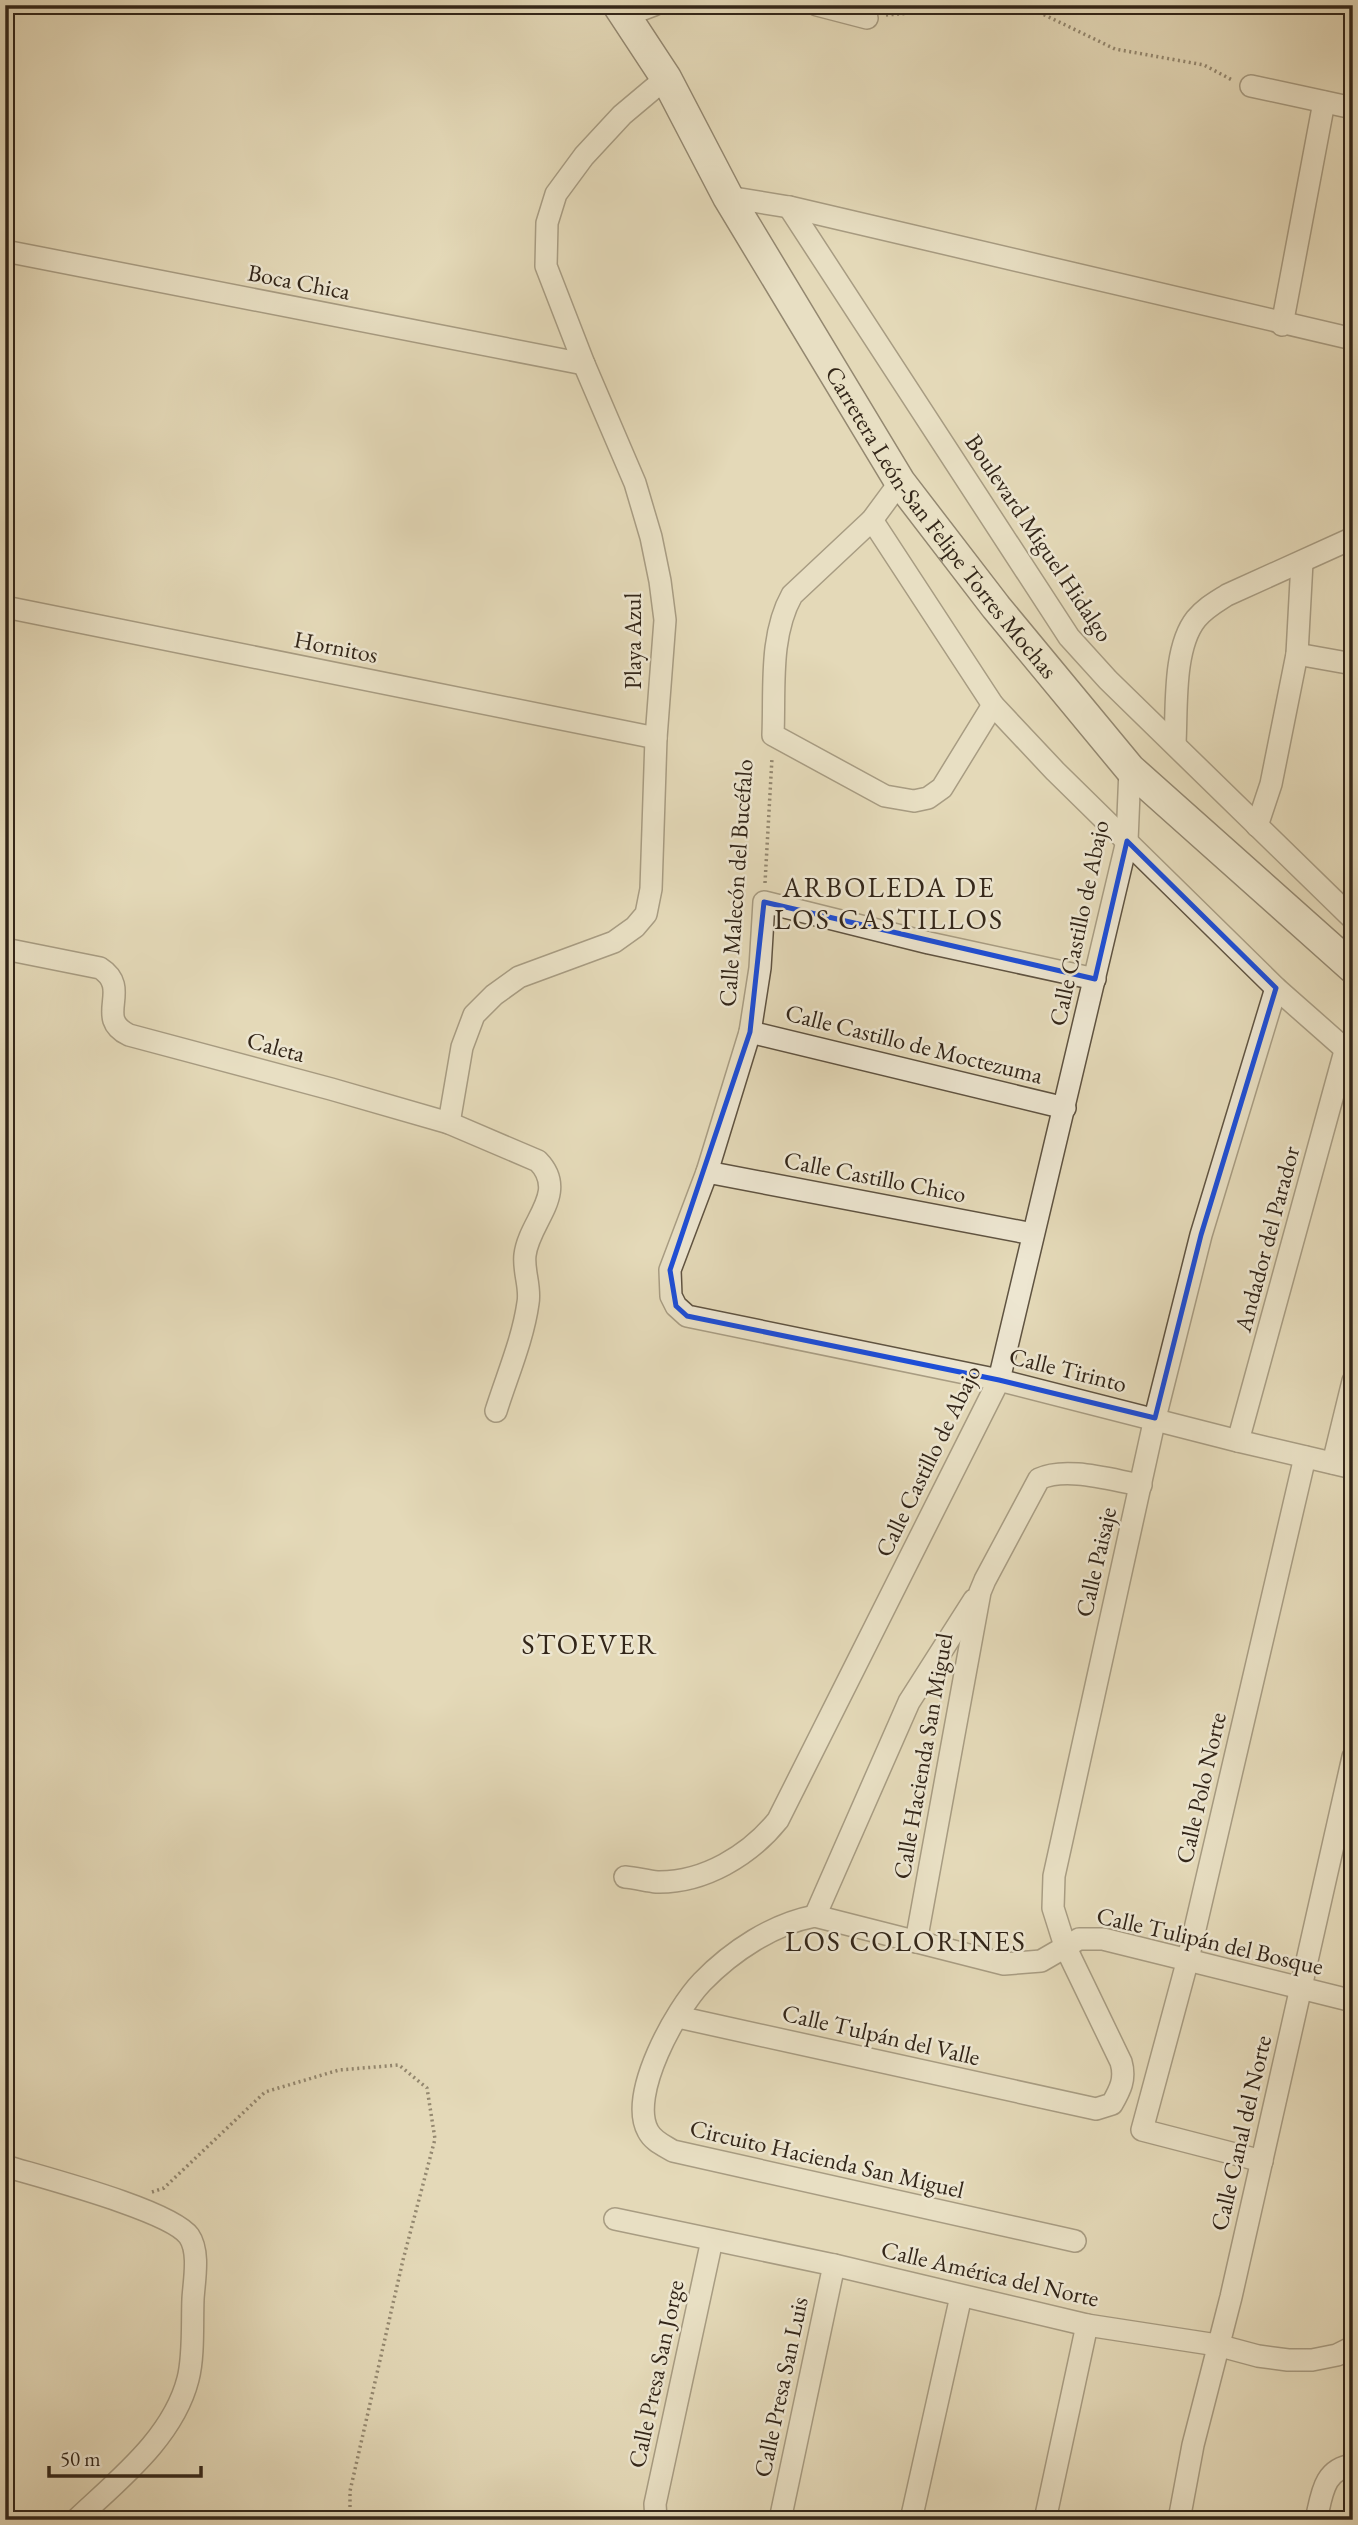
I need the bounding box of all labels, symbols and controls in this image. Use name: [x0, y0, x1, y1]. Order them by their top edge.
street label: Boca Chica: [245, 256, 354, 307]
street label: Carretera León-San Felipe Torres Mochas: [818, 360, 1065, 685]
street label: Boulevard Miguel Hidalgo: [958, 428, 1121, 648]
street label: Playa Azul: [617, 593, 648, 689]
street label: Hornitos: [291, 623, 381, 670]
street label: Calle Malecón del Bucéfalo: [711, 758, 760, 1008]
street label: Calle Castillo de Abajo: [1042, 817, 1115, 1029]
district label: ARBOLEDA DE LOS CASTILLOS: [774, 869, 1004, 937]
street label: Calle Castillo de Moctezuma: [782, 997, 1046, 1091]
street label: Caleta: [244, 1024, 309, 1069]
street label: Andador del Parador: [1227, 1143, 1306, 1336]
street label: Calle Castillo Chico: [781, 1144, 969, 1209]
street label: Calle Tirinto: [1006, 1340, 1130, 1399]
street label: Calle Castillo de Abajo: [868, 1360, 987, 1562]
street label: Calle Paisaje: [1068, 1504, 1123, 1620]
district label: STOEVER: [522, 1626, 658, 1662]
street label: Calle Hacienda San Miguel: [886, 1630, 959, 1881]
street label: Calle Polo Norte: [1168, 1709, 1233, 1866]
street label: Calle Tulipán del Bosque: [1094, 1899, 1327, 1982]
district label: LOS COLORINES: [785, 1923, 1027, 1959]
street label: Calle Tulpán del Valle: [779, 1997, 983, 2072]
street label: Calle Canal del Norte: [1203, 2032, 1278, 2234]
street label: Circuito Hacienda San Miguel: [687, 2112, 968, 2205]
street label: Calle América del Norte: [878, 2233, 1102, 2314]
street label: Calle Presa San Jorge: [620, 2277, 691, 2471]
street label: Calle Presa San Luis: [746, 2294, 815, 2480]
scale bar: [49, 2434, 201, 2478]
text: 50 m: [60, 2445, 101, 2472]

